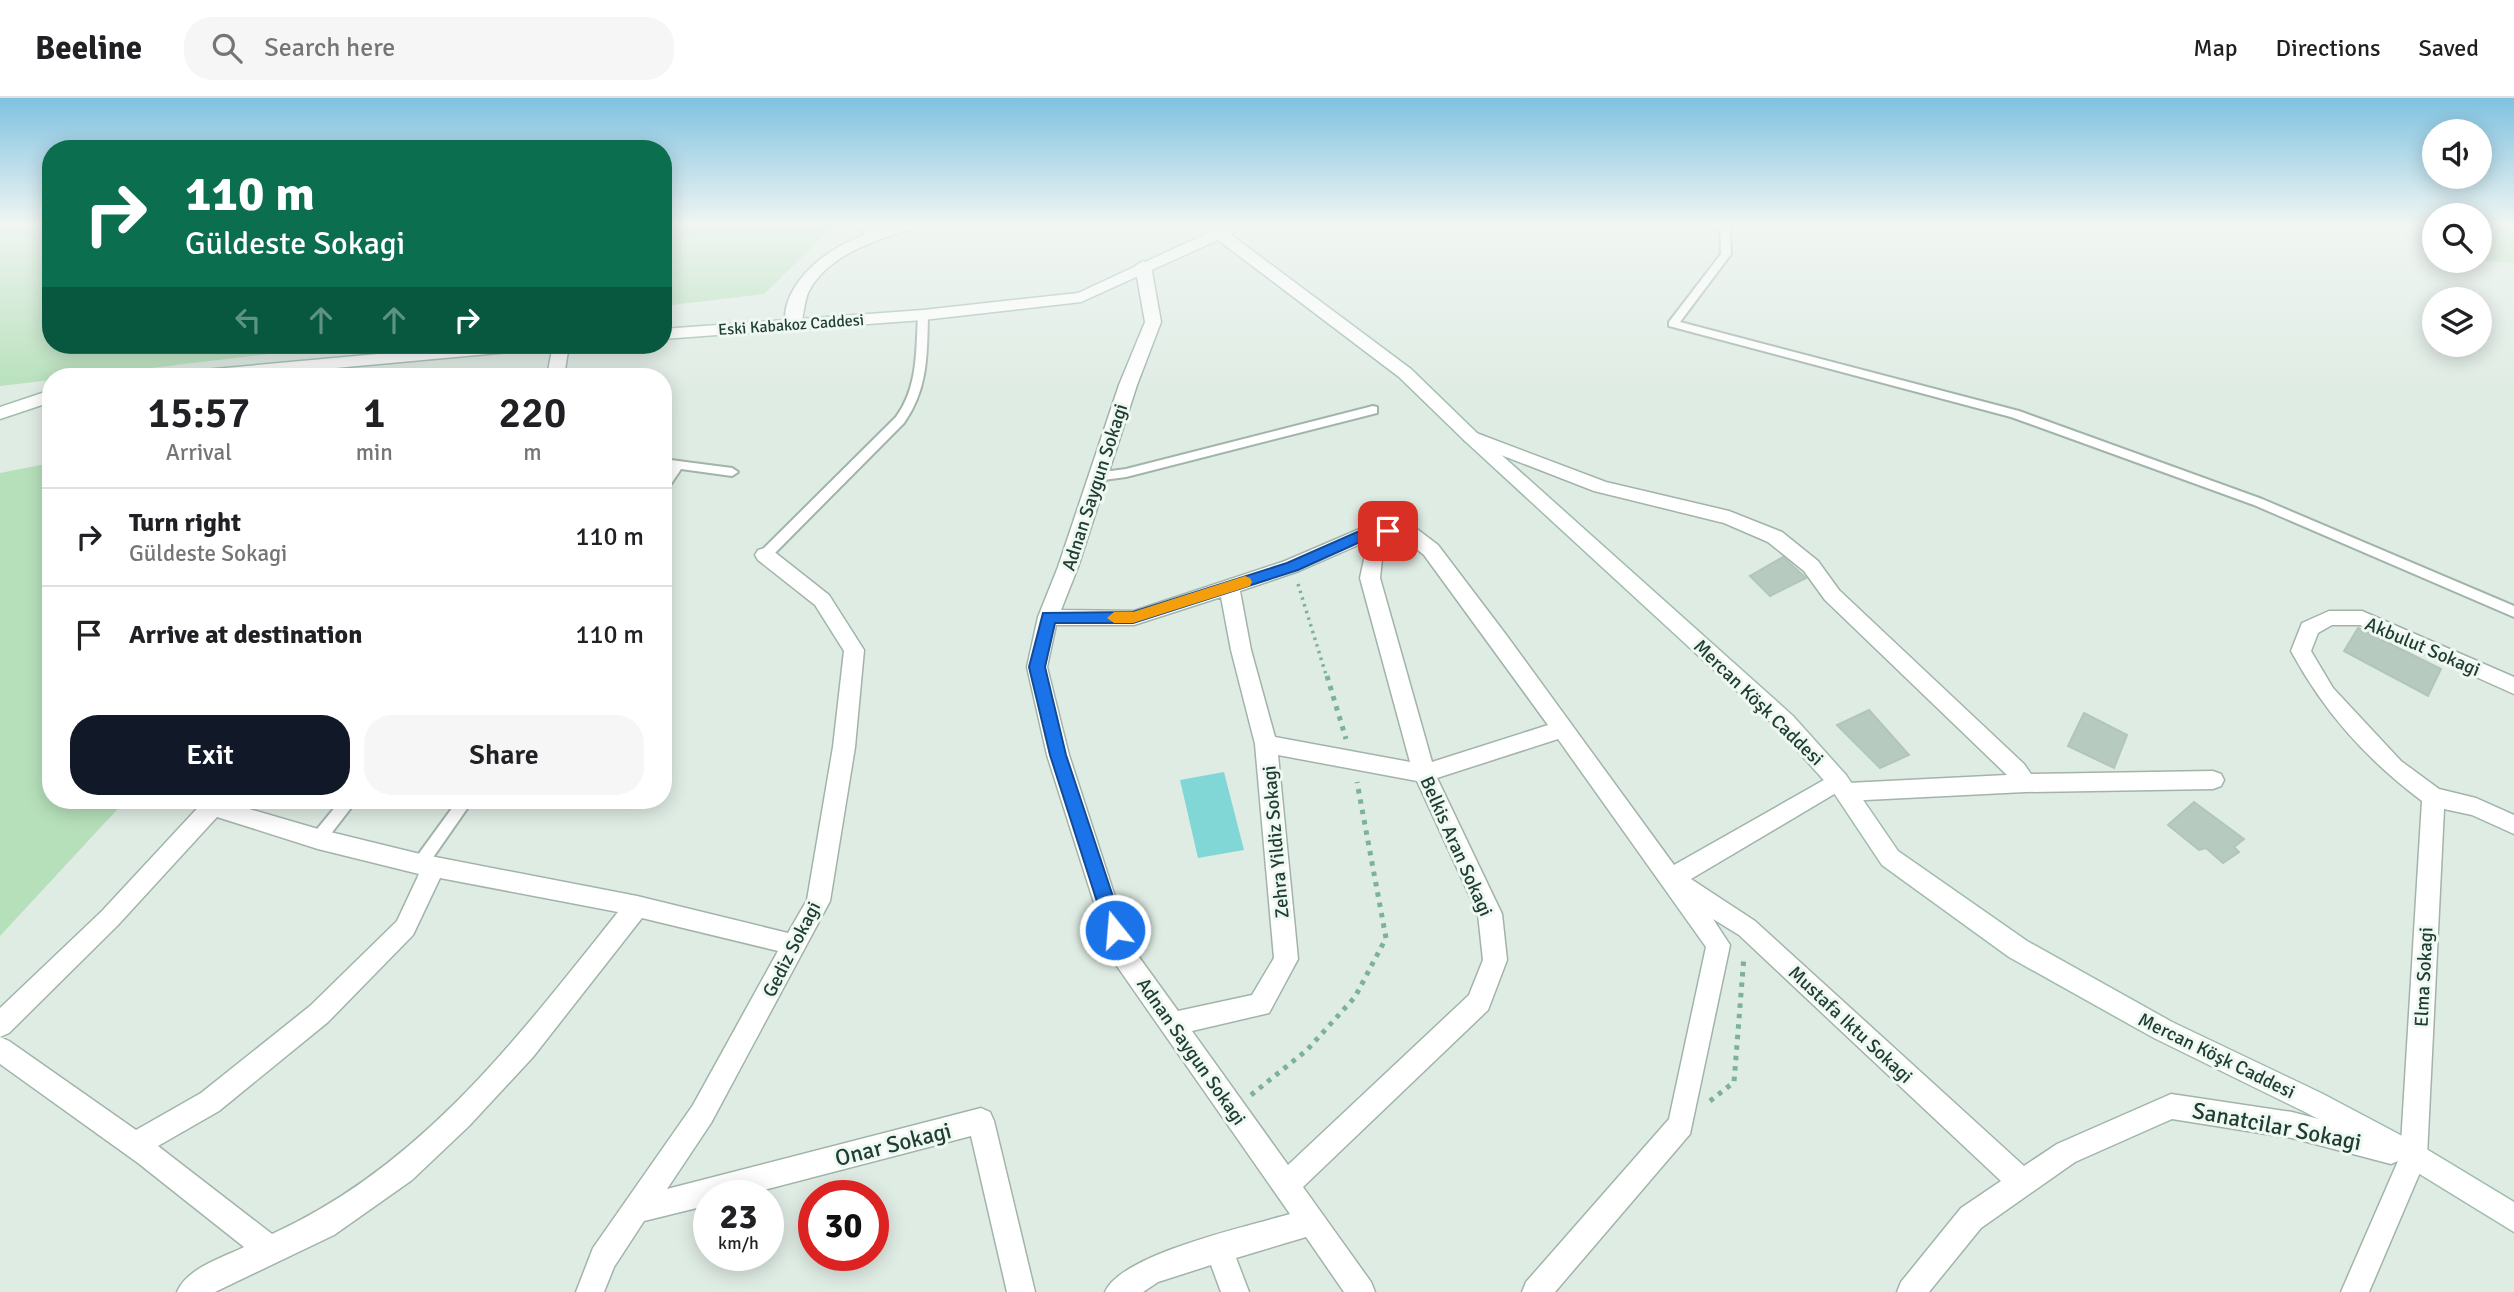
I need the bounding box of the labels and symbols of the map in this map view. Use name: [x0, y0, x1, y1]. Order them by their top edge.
street label: Eski Kabakoz Caddesi: [717, 310, 865, 340]
street label: Adnan Saygun Sokagi: [1057, 401, 1133, 574]
pin: [1358, 501, 1418, 561]
street label: Akbulut Sokagi: [2361, 612, 2484, 682]
street label: Mercan Köşk Caddesi: [1688, 634, 1828, 771]
street label: Zehra Yildiz Sokagi: [1257, 764, 1295, 919]
street label: Belkis Aran Sokagi: [1414, 773, 1498, 920]
position arrow: [1078, 893, 1152, 967]
street label: Gediz Sokagi: [758, 898, 826, 1001]
street label: Elma Sokagi: [2409, 927, 2439, 1028]
street label: Mustafa Iktu Sokagi: [1783, 961, 1918, 1089]
street label: Adnan Saygun Sokagi: [1131, 973, 1251, 1130]
street label: Mercan Köşk Caddesi: [2134, 1008, 2299, 1104]
street label: Sanatcilar Sokagi: [2190, 1096, 2364, 1157]
street label: Onar Sokagi: [832, 1116, 954, 1173]
speed limit sign: 30: [798, 1180, 889, 1271]

